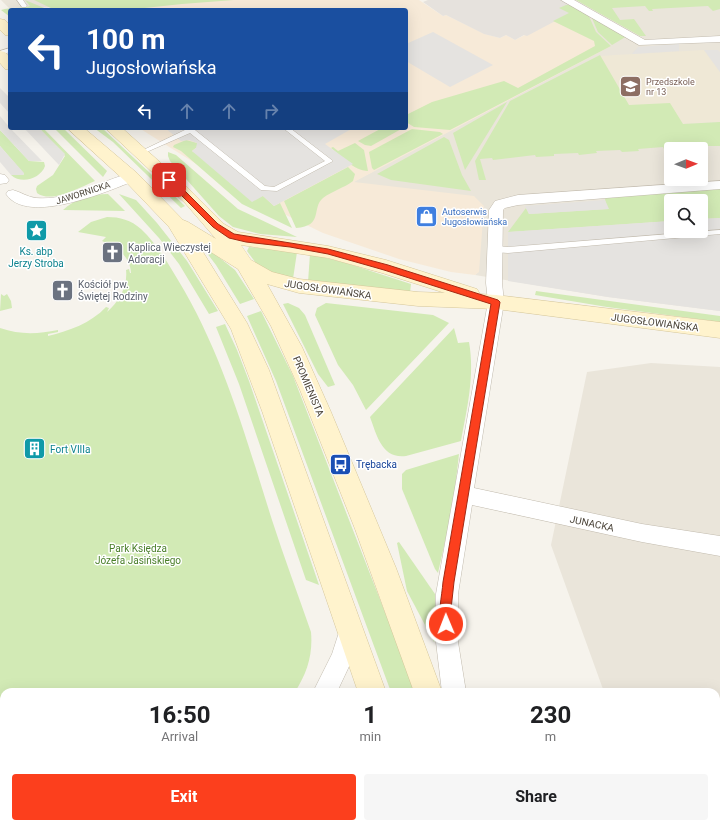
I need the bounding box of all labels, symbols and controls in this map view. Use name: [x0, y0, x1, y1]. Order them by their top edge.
text: 100 m: [86, 23, 165, 56]
icon: left: [20, 24, 72, 76]
text: Jugosłowiańska: [86, 57, 217, 78]
school or university icon: Przedszkole nr 13: [617, 74, 643, 100]
place label: Przedszkole nr 13: [646, 77, 695, 97]
icon: left: [134, 100, 156, 122]
icon: ahead: [176, 100, 198, 122]
icon: ahead: [218, 100, 240, 122]
icon: right: [260, 100, 282, 122]
north arrow: [664, 142, 708, 186]
map controls: [664, 142, 708, 238]
pin: [152, 163, 186, 197]
icon: arrive: [158, 169, 180, 191]
street label: JAWORNICKA: [55, 179, 111, 206]
button: search: [664, 194, 708, 238]
shop icon: Autoserwis Jugosłowiańska: [413, 204, 439, 230]
place label: Autoserwis Jugosłowiańska: [442, 207, 507, 227]
place icon: Ks. abp Jerzy Stroba: [23, 218, 49, 244]
church icon: Kaplica Wieczystej Adoracji: [99, 240, 125, 266]
place label: Kaplica Wieczystej Adoracji: [128, 242, 211, 265]
place label: Ks. abp Jerzy Stroba: [8, 246, 64, 269]
church icon: Kościół pw. Świętej Rodziny: [49, 277, 75, 303]
street label: JUGOSŁOWIAŃSKA: [284, 277, 373, 301]
place label: Kościół pw. Świętej Rodziny: [78, 279, 148, 302]
street label: JUGOSŁOWIAŃSKA: [611, 311, 700, 333]
street label: PROMIENISTA: [291, 354, 326, 418]
building icon: Fort VIIIa: [21, 436, 47, 462]
place label: Fort VIIIa: [50, 444, 90, 455]
bus stop icon: Trębacka: [328, 451, 354, 477]
place label: Trębacka: [356, 459, 397, 470]
street label: JUNACKA: [569, 513, 616, 534]
park label: Park Księdza Józefa Jasińskiego: [95, 543, 181, 566]
position arrow: [425, 603, 467, 645]
text: 16:50: [149, 701, 211, 729]
text: 1: [363, 701, 377, 729]
text: 230: [530, 701, 571, 729]
text: Arrival: [161, 729, 198, 744]
text: min: [359, 729, 381, 744]
text: m: [545, 729, 556, 744]
button: Exit: [12, 774, 356, 820]
button: Share: [364, 774, 708, 820]

